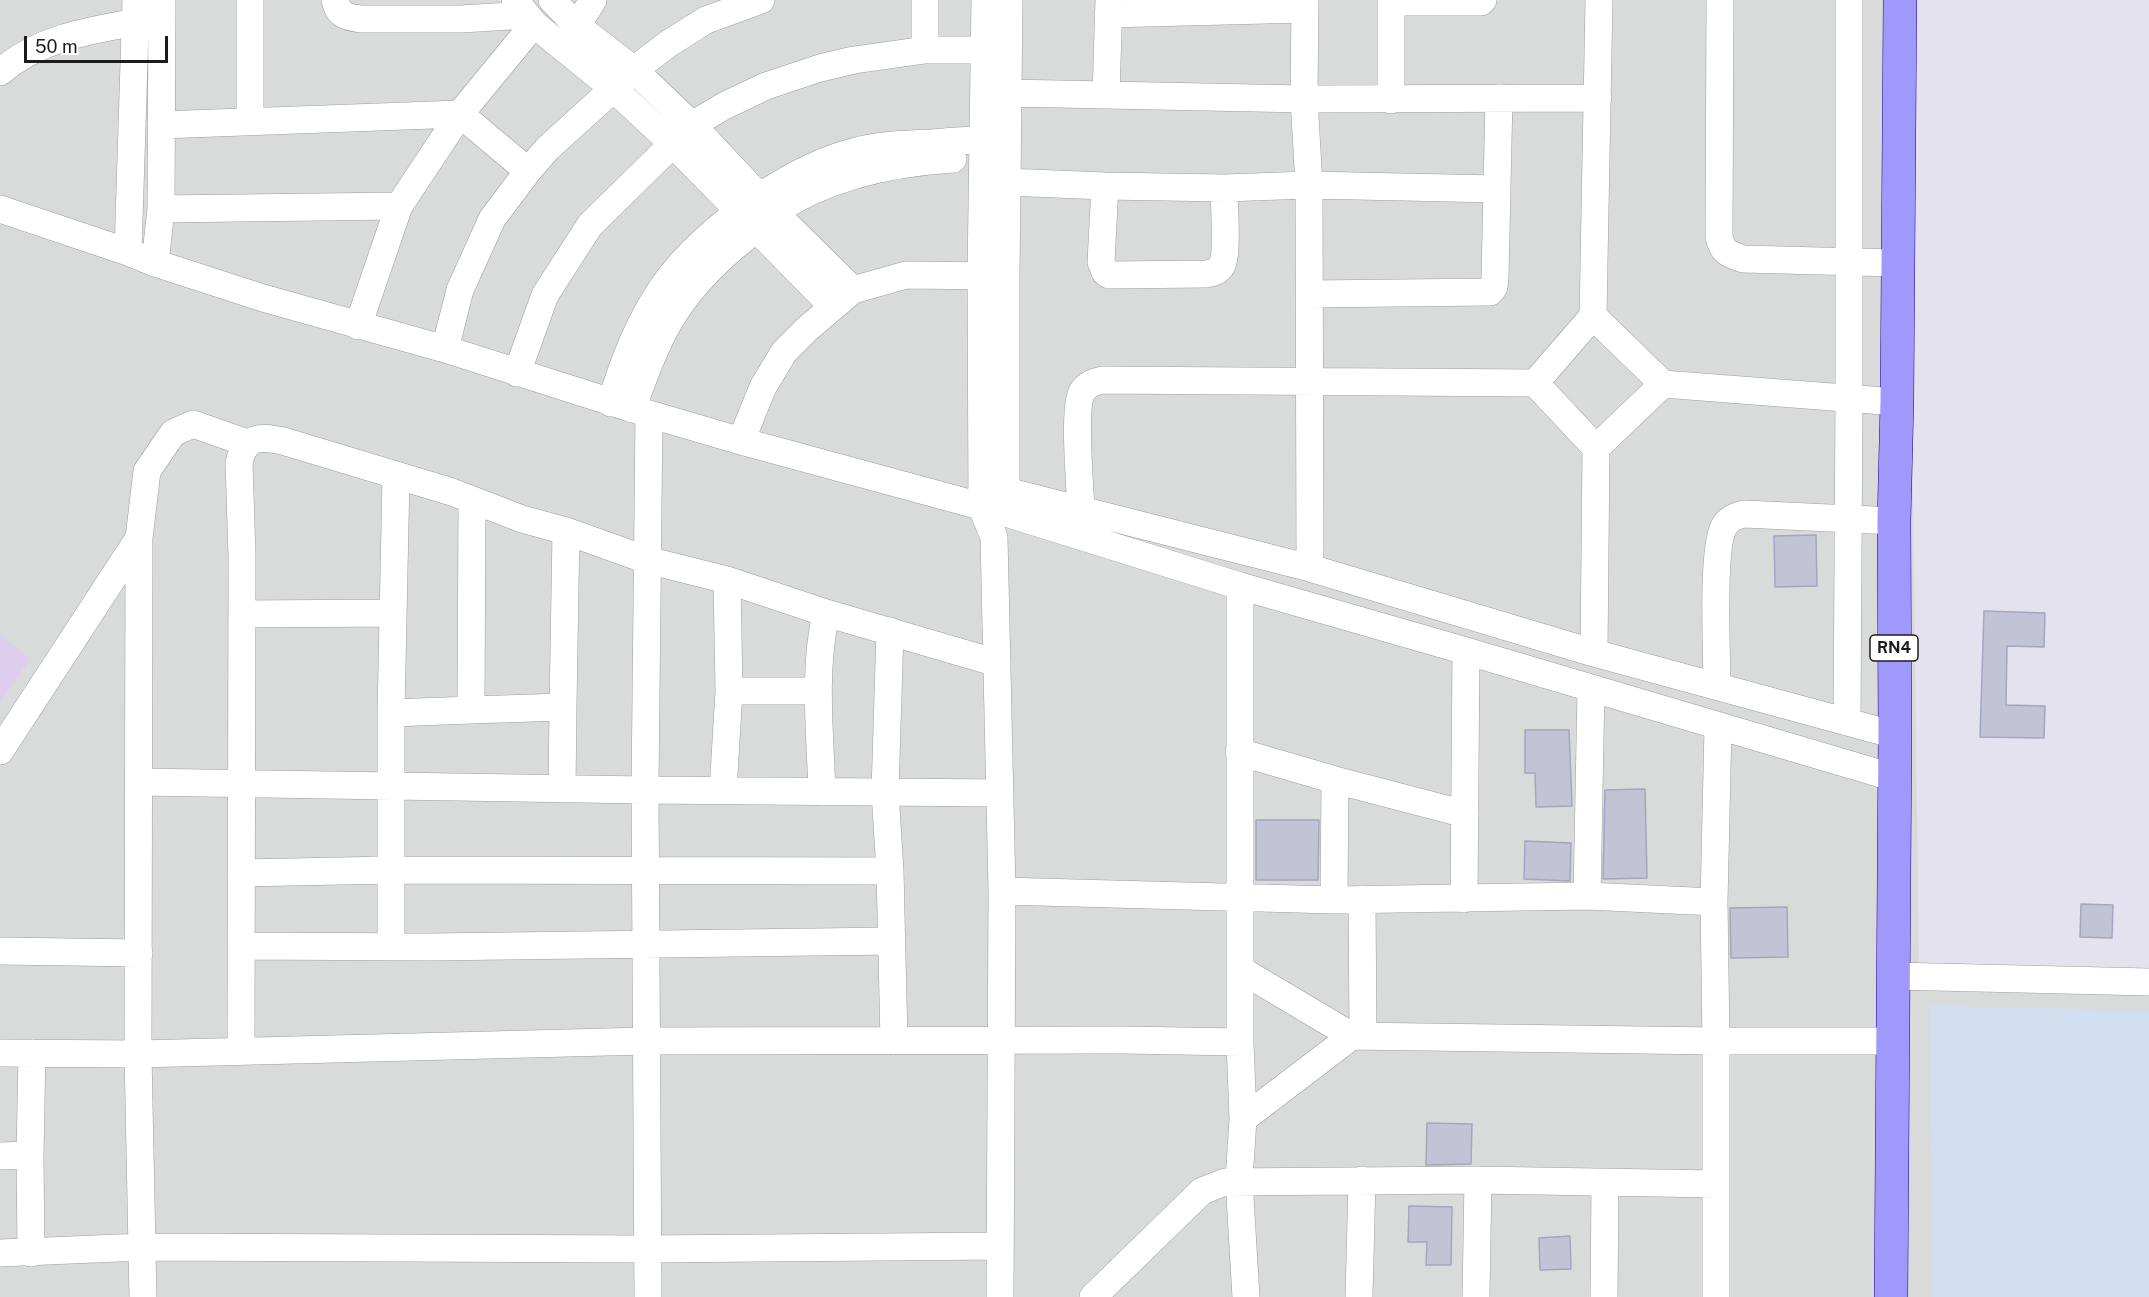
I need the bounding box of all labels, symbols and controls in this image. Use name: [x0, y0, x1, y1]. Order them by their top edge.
scale bar: [27, 24, 171, 62]
text: 50 m: [35, 36, 78, 57]
road number: RN4: [1870, 635, 1918, 661]

